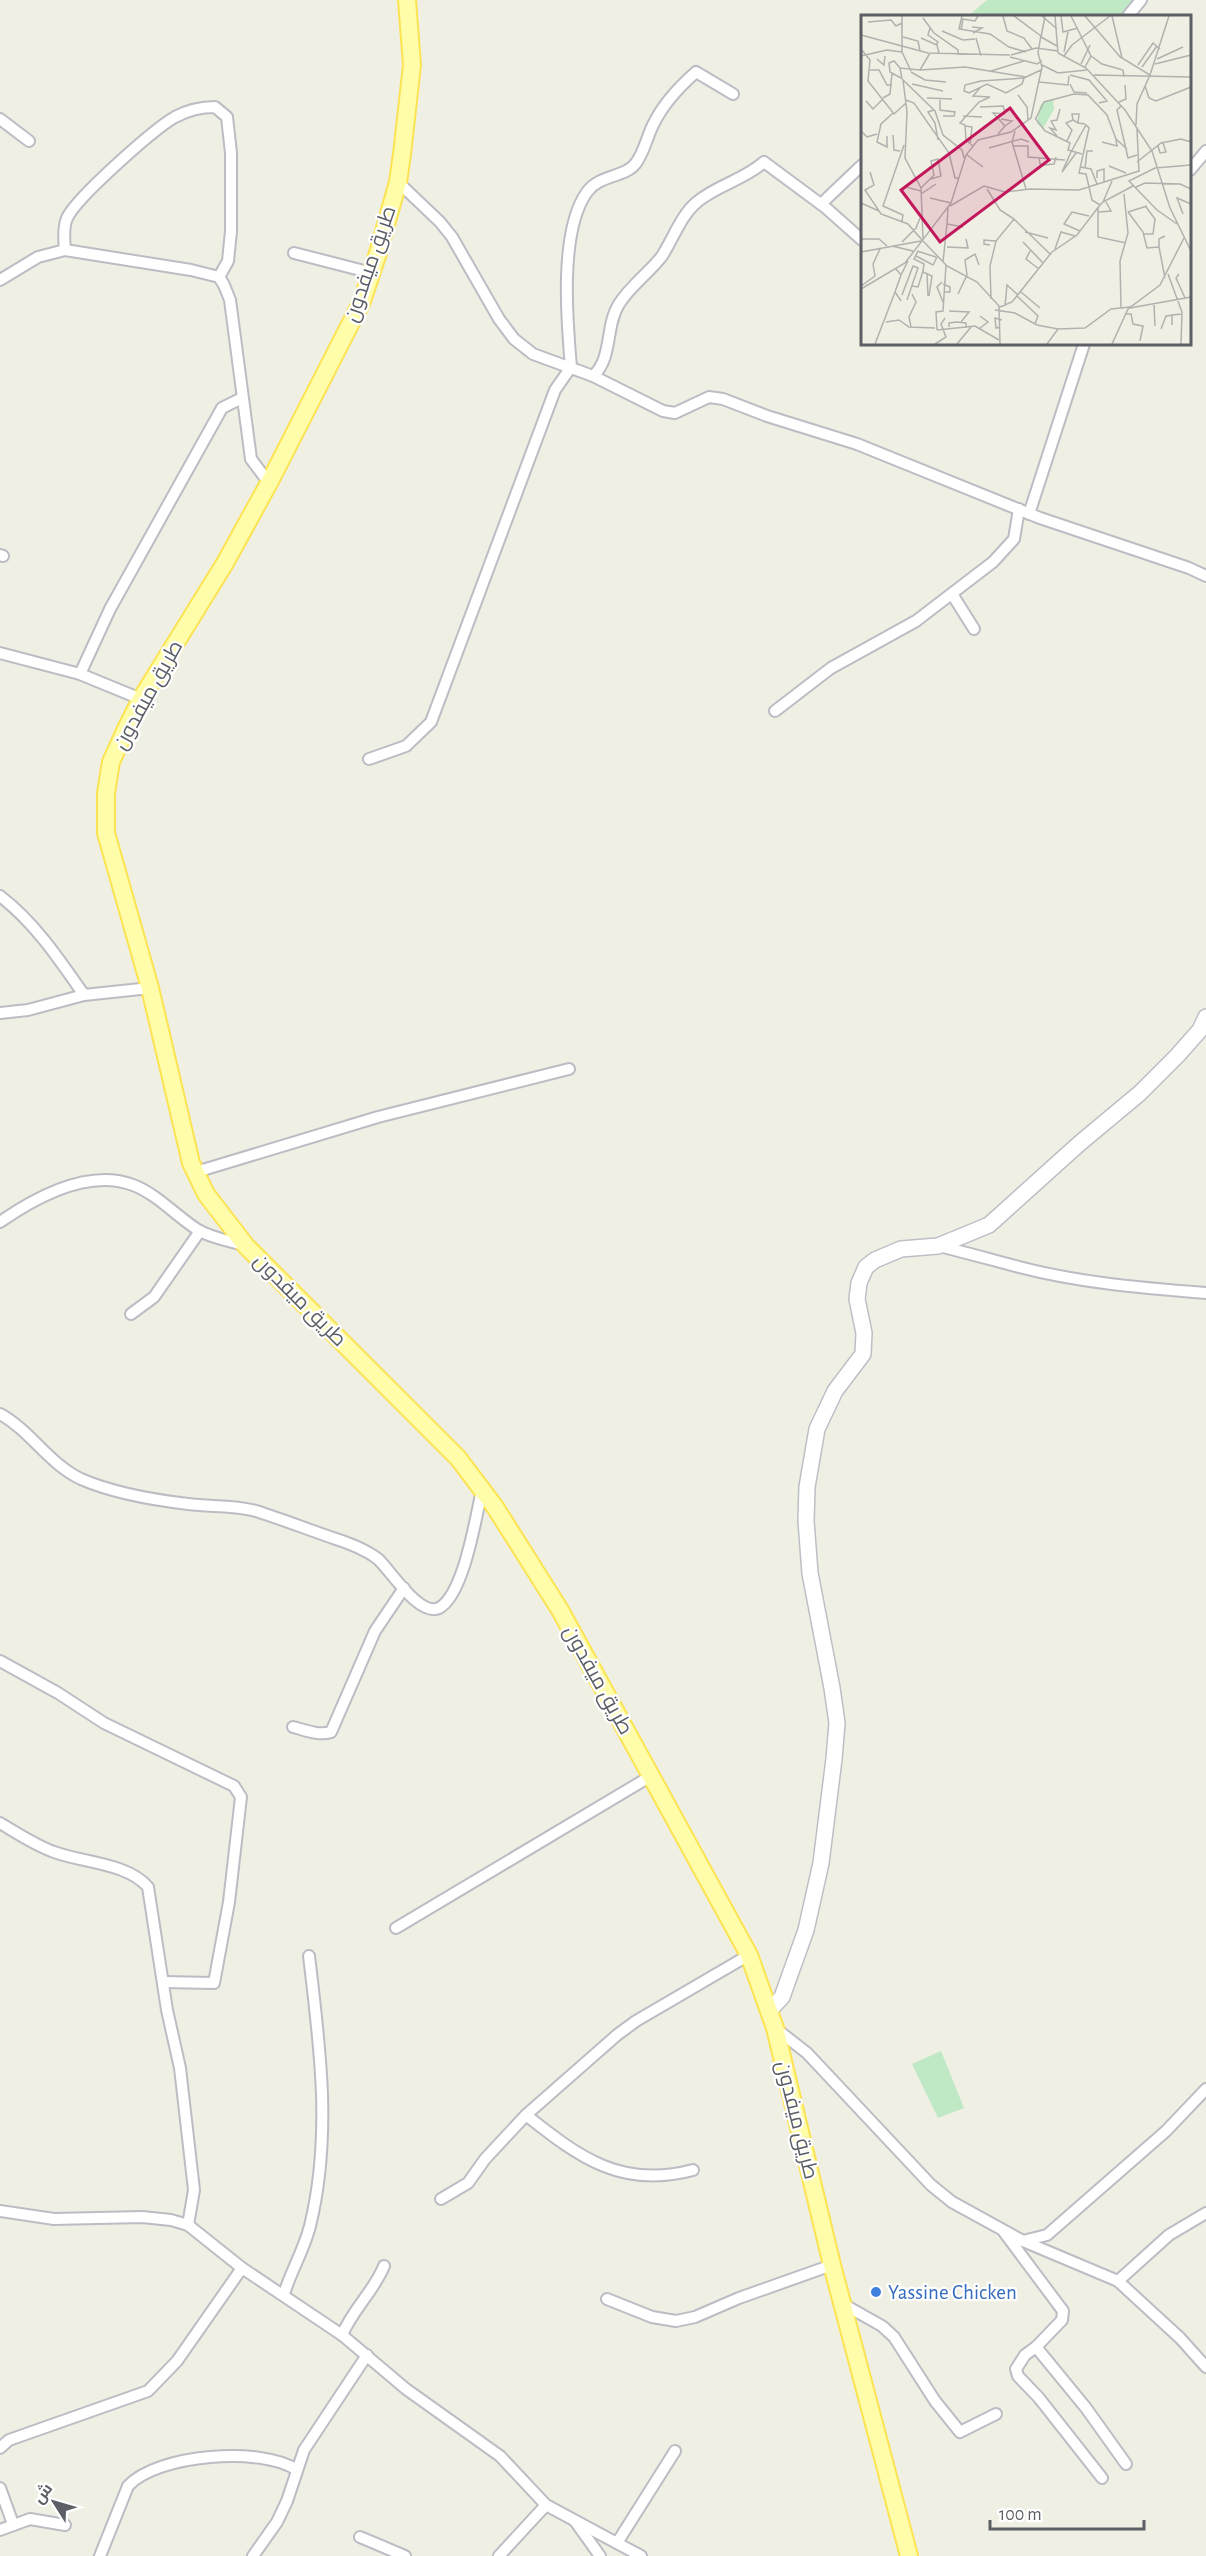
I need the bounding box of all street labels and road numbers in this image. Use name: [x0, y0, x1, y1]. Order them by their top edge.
street label: طريق ميفدون: [340, 203, 402, 325]
street label: طريق ميفدون: [109, 637, 188, 754]
street label: طريق ميفدون: [248, 1250, 350, 1352]
street label: طريق ميفدون: [558, 1622, 637, 1739]
street label: طريق ميفدون: [770, 2059, 822, 2182]

